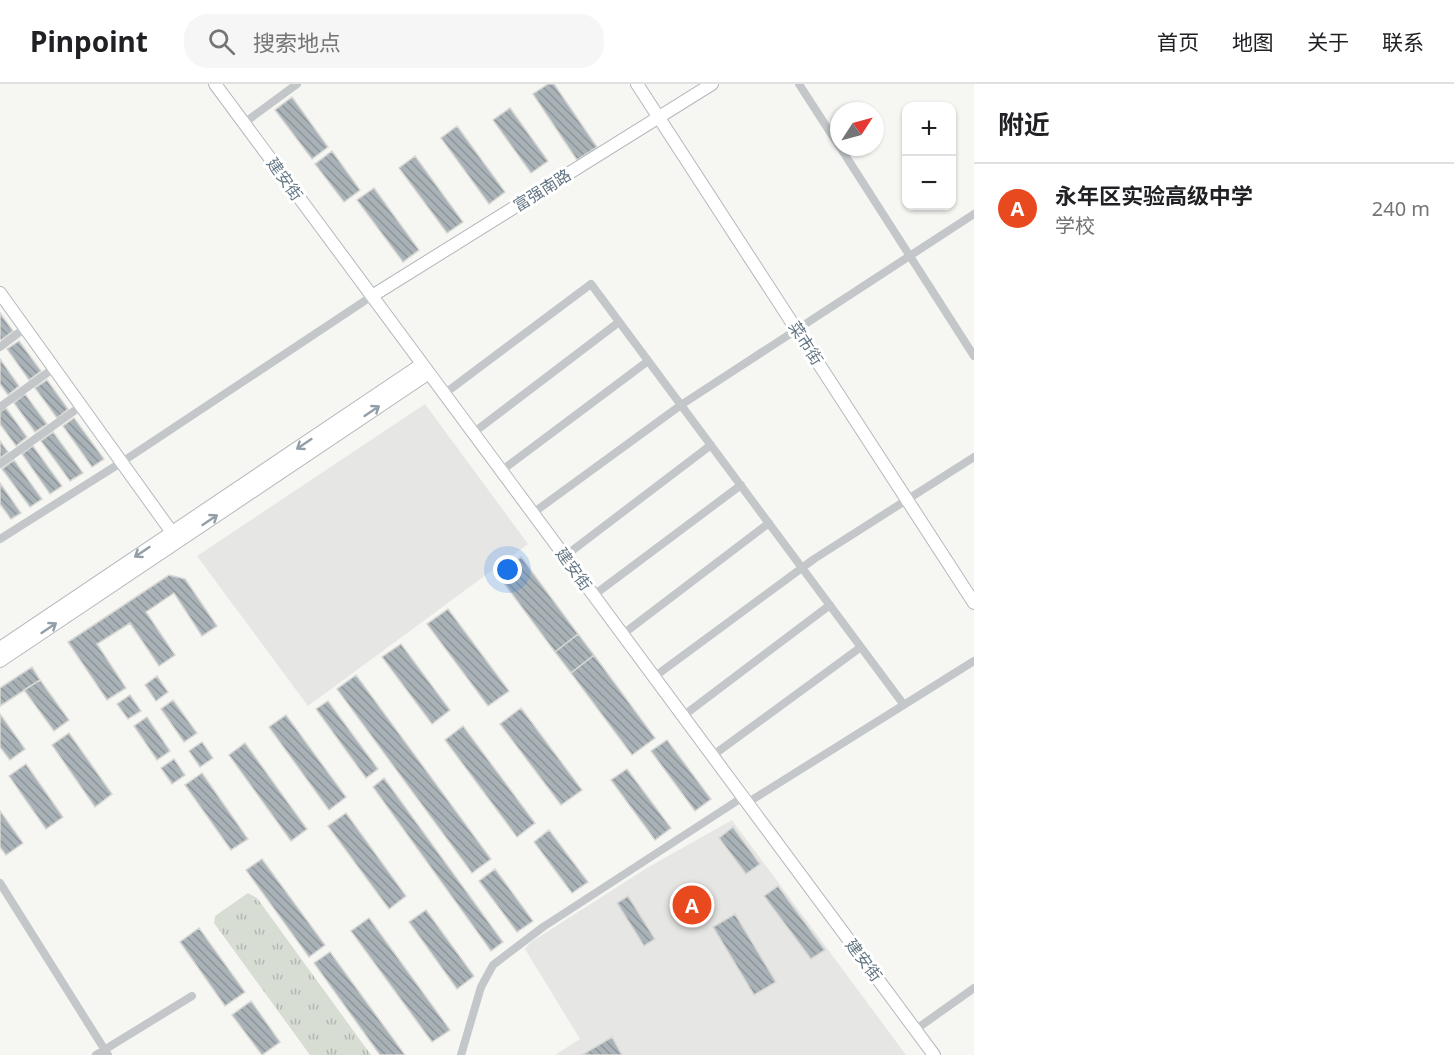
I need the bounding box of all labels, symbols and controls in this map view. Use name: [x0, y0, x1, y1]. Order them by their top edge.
search box: [184, 14, 604, 68]
text: Pinpoint: [30, 22, 148, 60]
icon: search: [205, 25, 238, 58]
text: 搜索地点: [253, 27, 341, 57]
text: 首页: [1157, 28, 1199, 56]
text: 地图: [1232, 28, 1274, 56]
text: 关于: [1307, 28, 1349, 56]
text: 联系: [1382, 28, 1424, 56]
north arrow: [830, 102, 884, 156]
map controls: [902, 102, 956, 210]
button: +: [902, 102, 956, 156]
text: 附近: [998, 106, 1050, 142]
street label: 建安街: [262, 153, 308, 205]
button: −: [902, 156, 956, 210]
street label: 富强南路: [509, 164, 575, 216]
text: 永年区实验高级中学: [1055, 180, 1253, 210]
text: A: [1011, 195, 1024, 222]
text: 240 m: [1372, 195, 1430, 222]
text: 学校: [1055, 212, 1095, 239]
street label: 菜市街: [784, 317, 828, 369]
one-way arrow: [364, 405, 380, 417]
one-way arrow: [296, 438, 313, 450]
one-way arrow: [202, 513, 219, 526]
street label: 建安街: [551, 543, 597, 595]
one-way arrow: [134, 547, 151, 559]
your location: [493, 555, 522, 584]
one-way arrow: [40, 622, 57, 635]
pin: A: [672, 882, 712, 928]
street label: 建安街: [841, 934, 887, 986]

